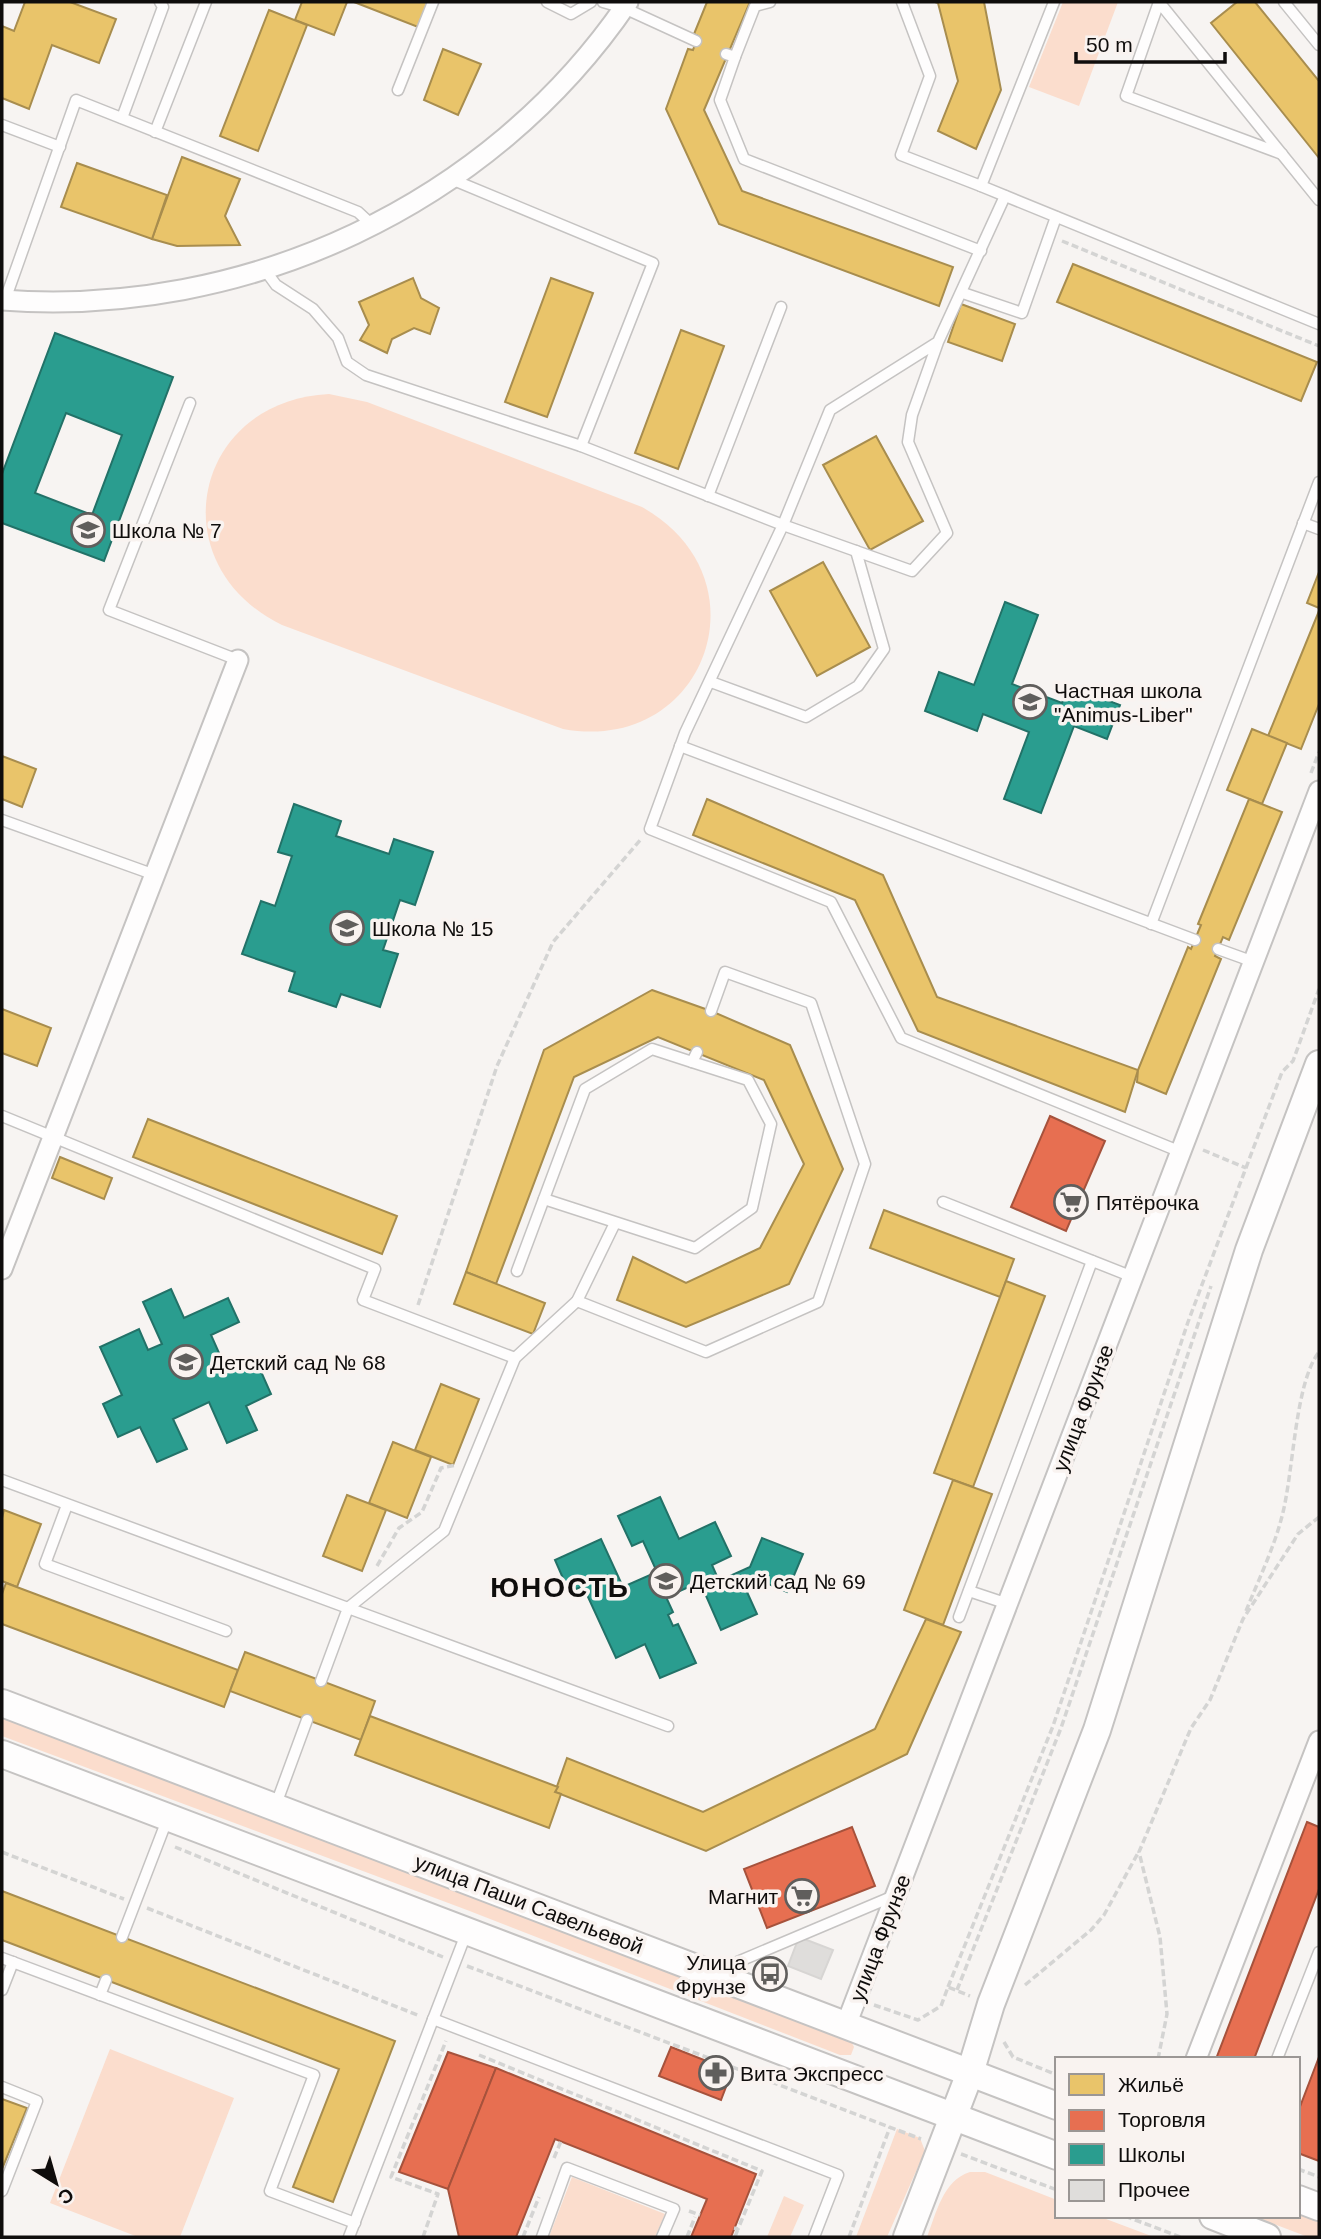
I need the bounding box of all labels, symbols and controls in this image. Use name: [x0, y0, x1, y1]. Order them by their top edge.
scale bar: [1076, 21, 1225, 65]
text: 50 m: [1086, 33, 1133, 56]
school or university icon: Школа № 7: [69, 511, 107, 549]
place label: Школа № 7: [112, 519, 222, 542]
place label: Частная школа "Animus-Liber": [1054, 679, 1202, 726]
school or university icon: Частная школа "Animus-Liber": [1011, 683, 1049, 721]
school or university icon: Школа № 15: [328, 909, 366, 947]
place label: Школа № 15: [372, 917, 493, 940]
supermarket icon: Пятёрочка: [1052, 1183, 1090, 1221]
place label: Пятёрочка: [1096, 1191, 1199, 1214]
street label: улица Фрунзе: [1048, 1341, 1118, 1475]
school or university icon: Детский сад № 68: [167, 1343, 205, 1381]
place label: Детский сад № 68: [210, 1351, 386, 1374]
school or university icon: Детский сад № 69: [647, 1562, 685, 1600]
place label: Детский сад № 69: [690, 1570, 866, 1593]
district label: ЮНОСТЬ: [490, 1572, 630, 1603]
street label: улица Паши Савельевой: [411, 1850, 647, 1958]
street label: улица Фрунзе: [845, 1871, 915, 2005]
supermarket icon: Магнит: [783, 1877, 821, 1915]
place label: Магнит: [708, 1885, 778, 1908]
place label: Улица Фрунзе: [675, 1951, 746, 1998]
bus stop icon: Улица Фрунзе: [751, 1955, 789, 1993]
pharmacy icon: Вита Экспресс: [697, 2054, 735, 2092]
legend: [1055, 2057, 1300, 2218]
place label: Вита Экспресс: [740, 2062, 883, 2085]
text: Жильё: [1118, 2073, 1184, 2096]
text: Торговля: [1118, 2108, 1206, 2131]
text: Школы: [1118, 2143, 1185, 2166]
north arrow: [21, 2148, 91, 2218]
text: Прочее: [1118, 2178, 1190, 2201]
text: С: [54, 2184, 78, 2209]

